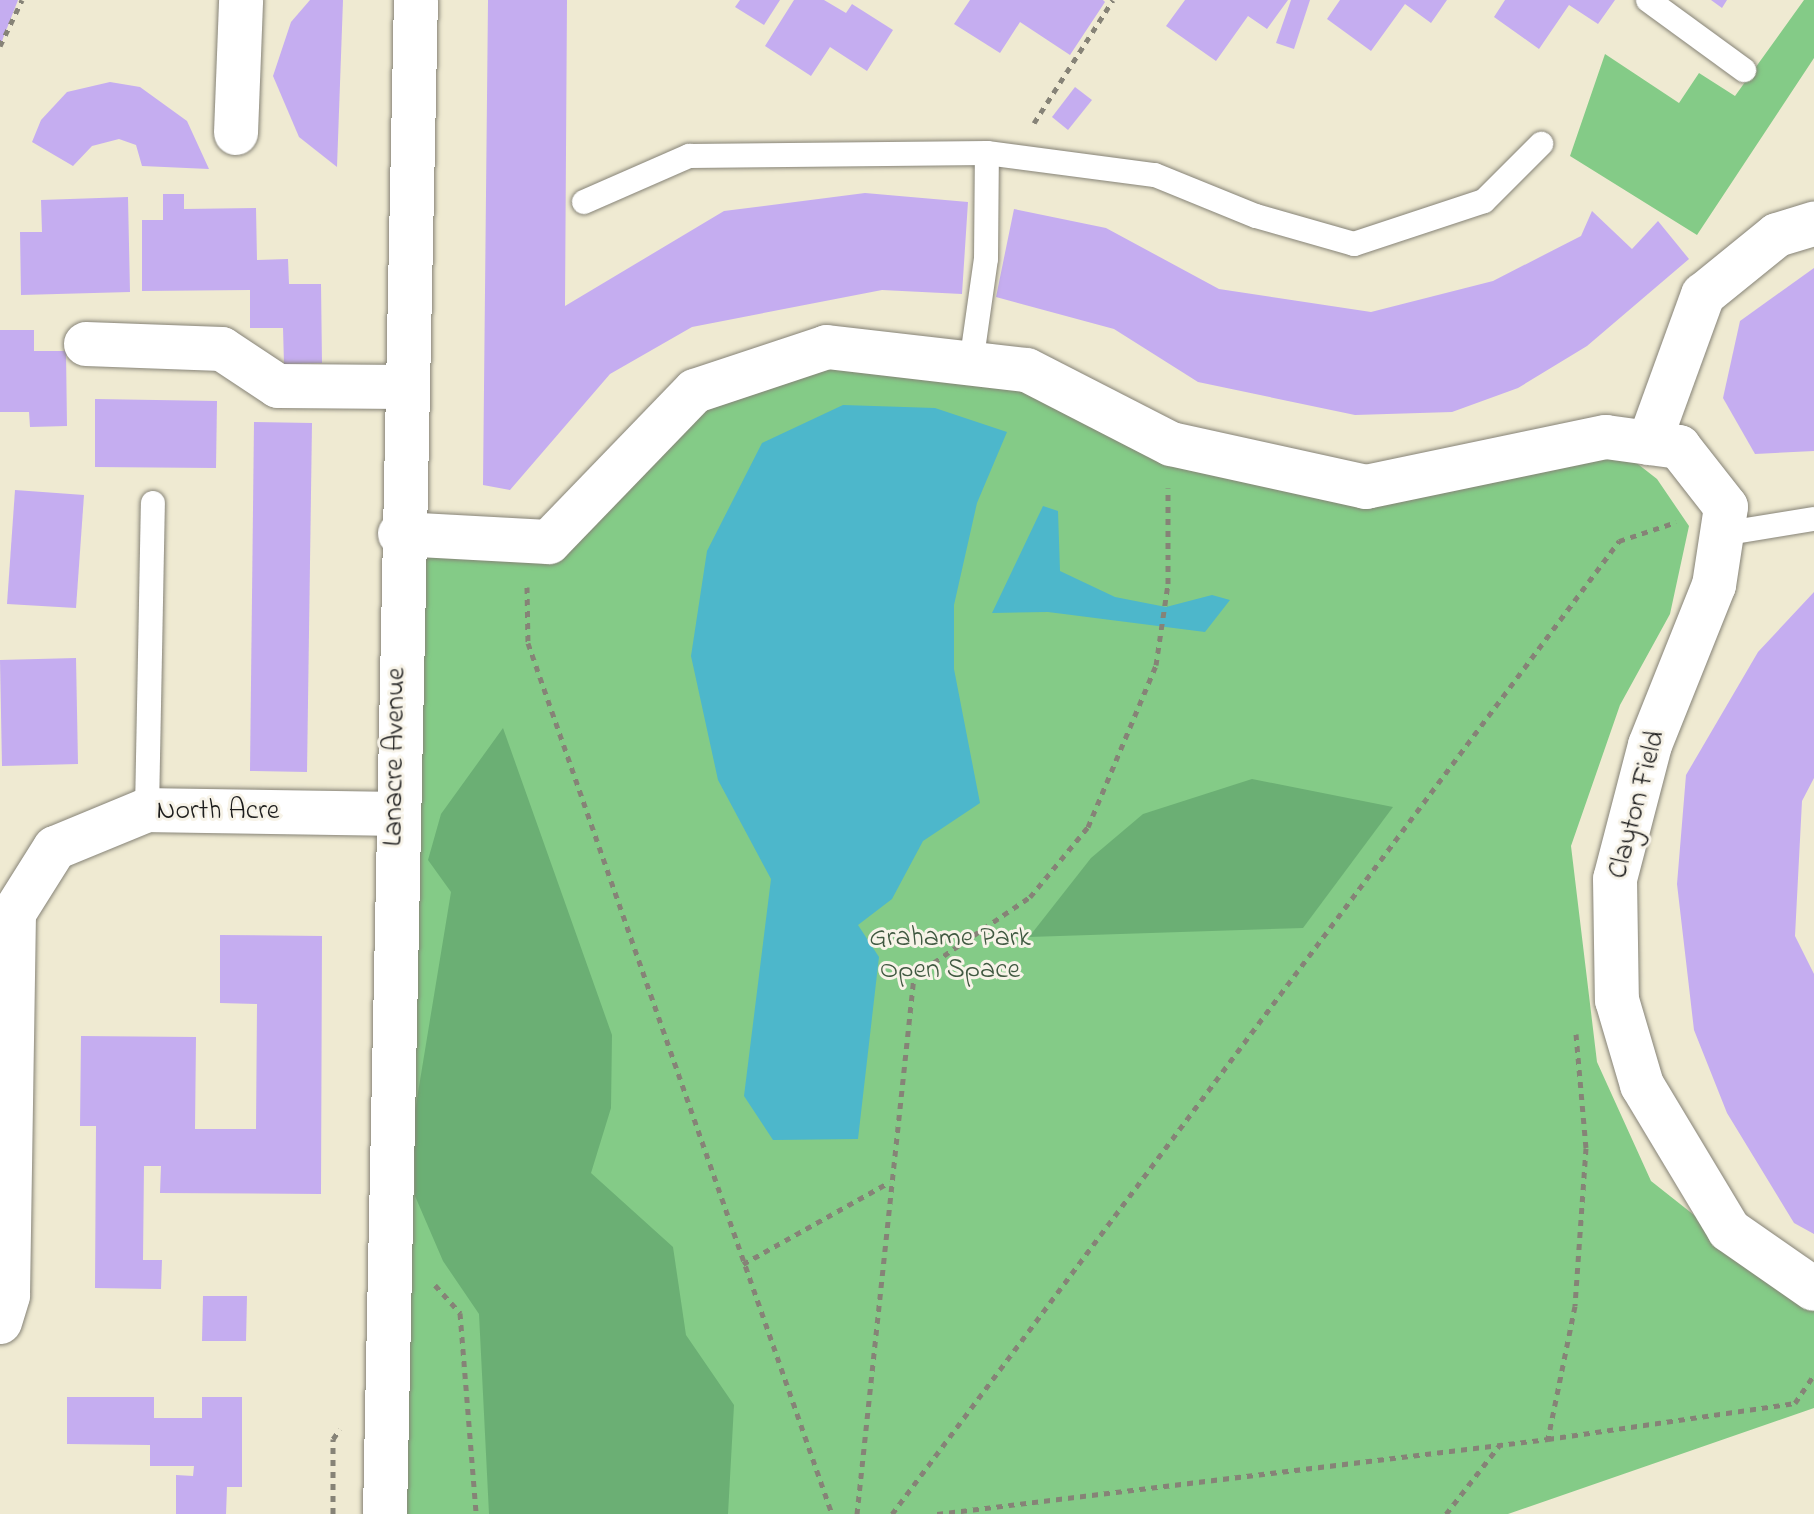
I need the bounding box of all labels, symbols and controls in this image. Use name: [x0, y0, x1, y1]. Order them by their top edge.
street label: Lanacre Avenue: [378, 667, 414, 847]
street label: Clayton Field: [1602, 727, 1674, 883]
street label: North Acre: [157, 795, 279, 829]
park label: Grahame Park Open Space: [869, 922, 1031, 988]

